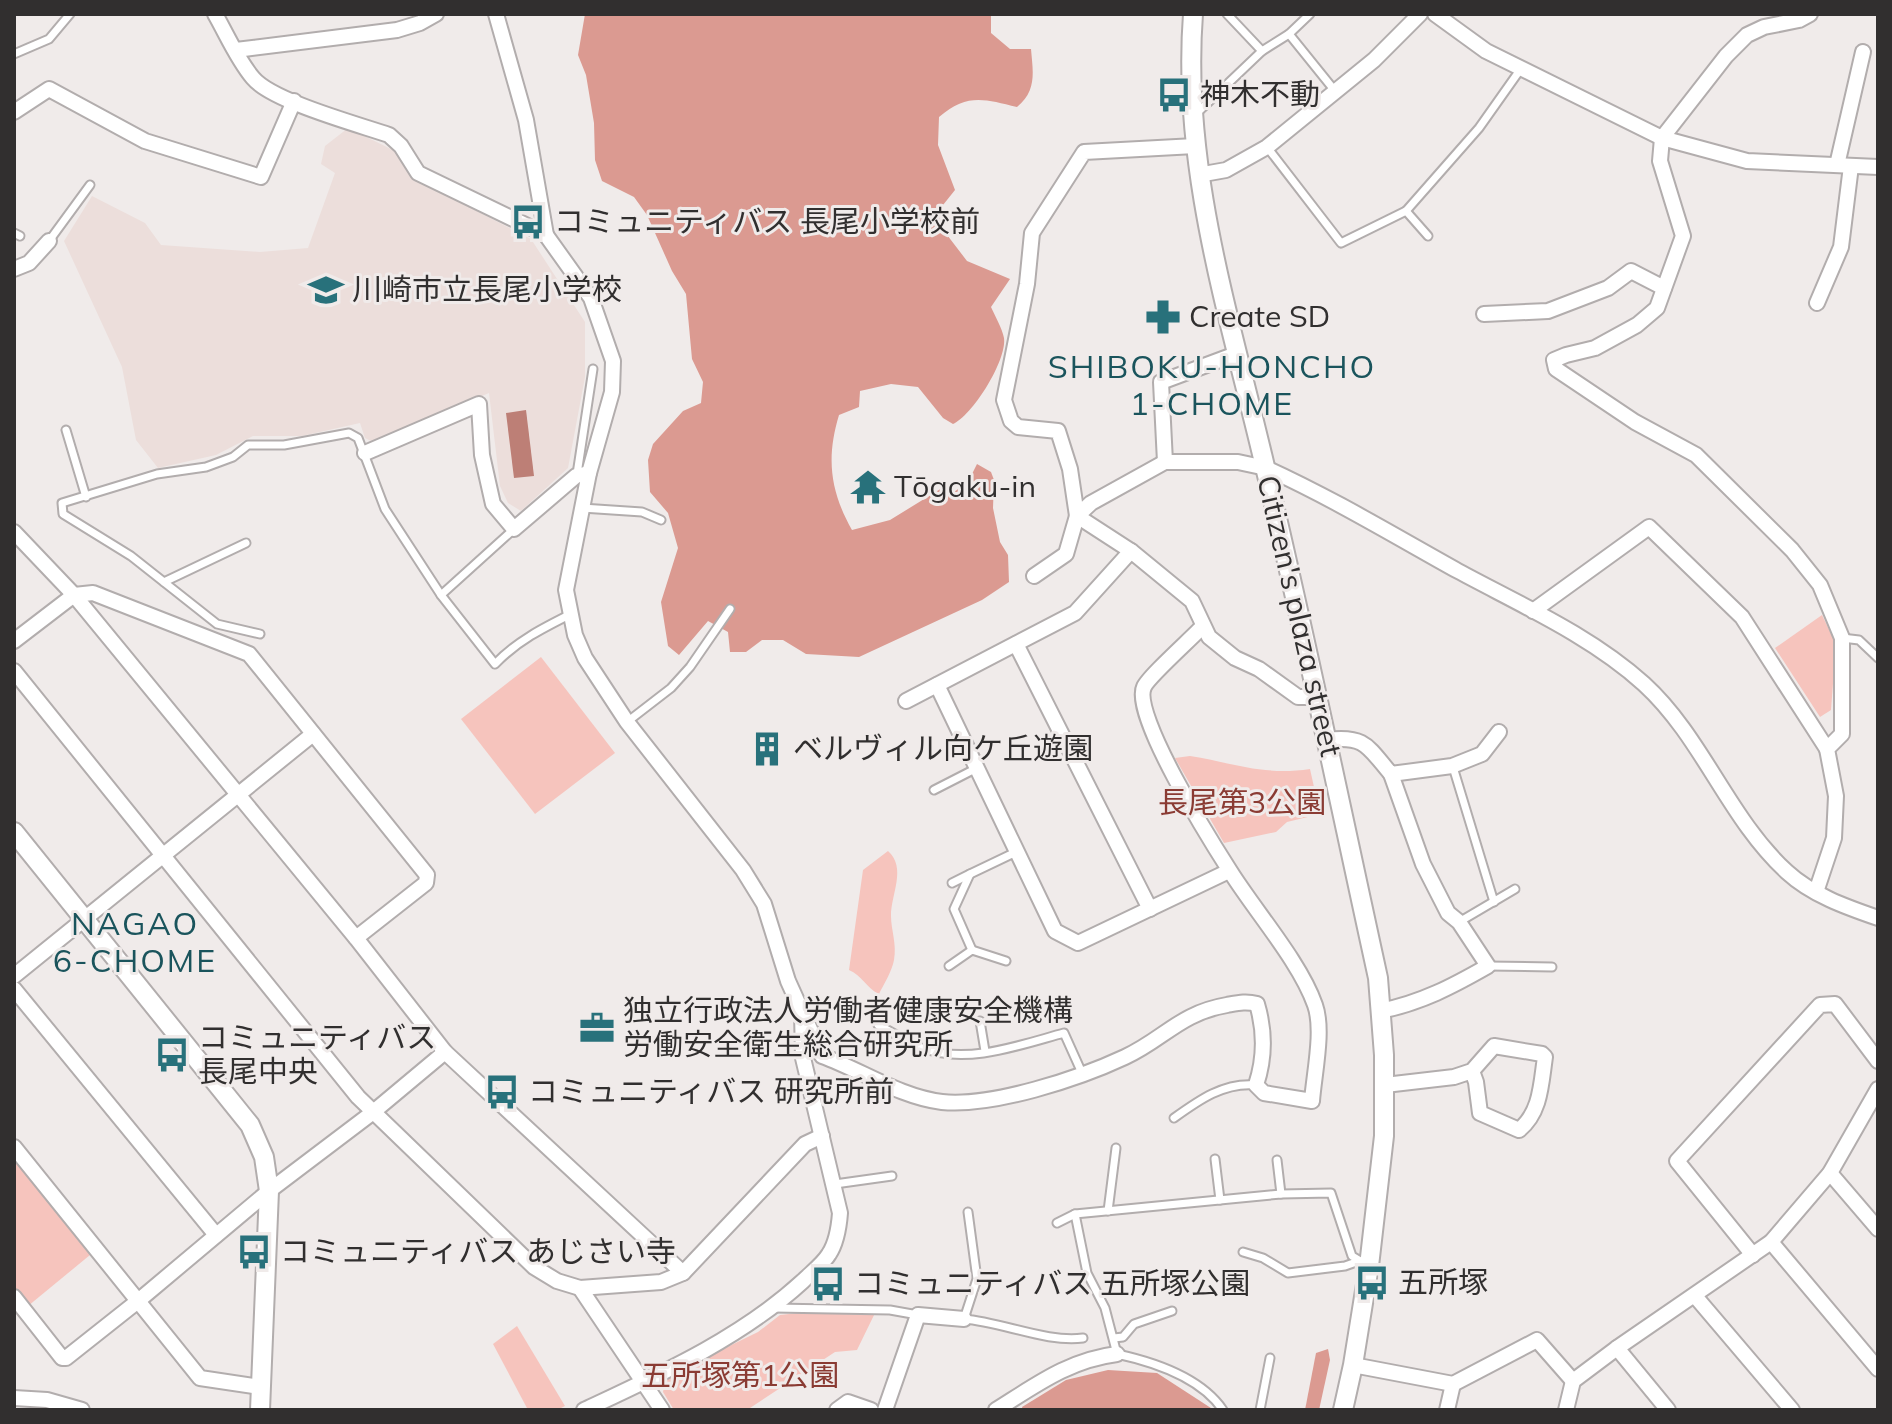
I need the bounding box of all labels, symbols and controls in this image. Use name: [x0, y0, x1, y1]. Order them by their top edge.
place label: 神木不動: [1200, 75, 1320, 113]
bus stop icon: 神木不動: [1155, 76, 1193, 114]
place label: コミュニティバス 長尾小学校前: [554, 202, 980, 240]
bus stop icon: コミュニティバス 長尾小学校前: [509, 203, 547, 241]
place label: 川崎市立長尾小学校: [352, 270, 622, 308]
school or university icon: 川崎市立長尾小学校: [307, 271, 345, 309]
place label: Create SD: [1189, 297, 1330, 335]
pharmacy icon: Create SD: [1144, 298, 1182, 336]
district label: SHIBOKU-HONCHO 1-CHOME: [1048, 346, 1376, 423]
place label: Tо̄gaku-in: [894, 467, 1036, 505]
temple icon: Tо̄gaku-in: [849, 468, 887, 506]
street label: Citizen's plaza street: [1249, 472, 1351, 760]
place label: ベルヴィル向ケ丘遊園: [793, 729, 1093, 767]
building icon: ベルヴィル向ケ丘遊園: [748, 730, 786, 768]
park label: 長尾第3公園: [1158, 783, 1326, 821]
district label: NAGAO 6-CHOME: [53, 903, 217, 980]
place label: 独立行政法人労働者健康安全機構 労働安全衛生総合研究所: [623, 991, 1073, 1063]
office icon: 独立行政法人労働者健康安全機構 労働安全衛生総合研究所: [578, 1009, 616, 1047]
place label: コミュニティバス 長尾中央: [198, 1018, 436, 1090]
bus stop icon: コミュニティバス 長尾中央: [153, 1036, 191, 1074]
place label: コミュニティバス 研究所前: [528, 1072, 894, 1110]
bus stop icon: コミュニティバス 研究所前: [483, 1073, 521, 1111]
place label: コミュニティバス あじさい寺: [280, 1232, 676, 1270]
bus stop icon: コミュニティバス あじさい寺: [235, 1233, 273, 1271]
place label: 五所塚: [1398, 1263, 1488, 1301]
place label: コミュニティバス 五所塚公園: [854, 1264, 1250, 1302]
bus stop icon: 五所塚: [1353, 1264, 1391, 1302]
bus stop icon: コミュニティバス 五所塚公園: [809, 1265, 847, 1303]
park label: 五所塚第1公園: [641, 1356, 839, 1394]

